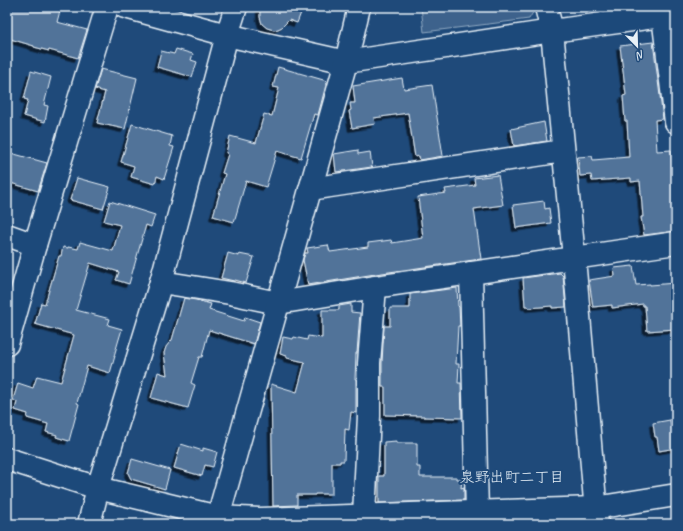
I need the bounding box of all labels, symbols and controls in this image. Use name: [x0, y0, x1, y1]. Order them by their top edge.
north arrow: [617, 26, 657, 66]
text: N: [633, 47, 647, 64]
district label: 泉野出町二丁目: [459, 468, 565, 487]

